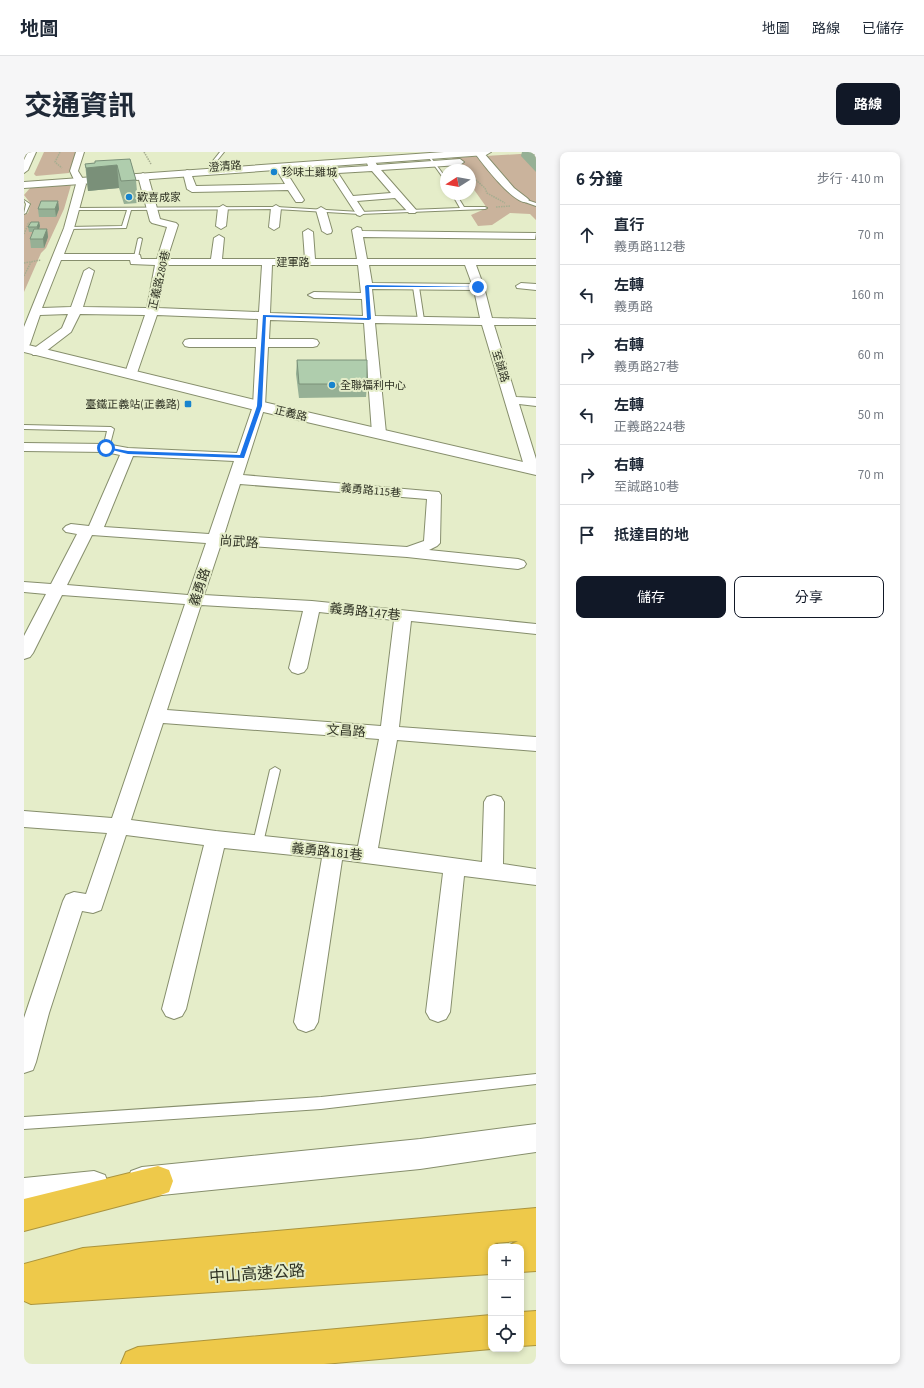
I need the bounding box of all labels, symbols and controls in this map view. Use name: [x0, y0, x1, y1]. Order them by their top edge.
text: 地圖: [20, 16, 58, 43]
text: 地圖: [762, 19, 790, 39]
text: 路線: [812, 19, 840, 39]
text: 已儲存: [862, 19, 904, 39]
button: 路線: [836, 83, 900, 125]
text: 交通資訊: [24, 86, 136, 126]
street label: 澄清路: [208, 158, 242, 175]
north arrow: [440, 164, 476, 200]
place label: 珍味土雞城: [282, 165, 337, 180]
marker: 珍味土雞城: [269, 167, 279, 177]
text: 6 分鐘: [576, 168, 622, 192]
text: 步行 · 410 m: [817, 170, 884, 188]
place label: 歡喜成家: [137, 190, 181, 205]
marker: 歡喜成家: [124, 192, 134, 202]
text: 直行: [614, 215, 644, 236]
icon: ahead: [576, 224, 598, 246]
text: 70 m: [858, 226, 884, 244]
text: 義勇路112巷: [614, 238, 685, 256]
street label: 正義路280巷: [145, 249, 174, 311]
street label: 建軍路: [277, 255, 310, 270]
text: 左轉: [614, 275, 644, 296]
route end: [469, 278, 487, 296]
icon: left: [576, 284, 598, 306]
text: 160 m: [851, 286, 884, 304]
text: 義勇路: [614, 298, 653, 316]
text: 右轉: [614, 335, 644, 356]
icon: right: [576, 344, 598, 366]
text: 60 m: [858, 346, 884, 364]
street label: 至誠路: [489, 348, 513, 384]
text: 義勇路27巷: [614, 358, 679, 376]
place label: 全聯福利中心: [340, 378, 406, 393]
marker: 全聯福利中心: [327, 380, 337, 390]
text: 左轉: [614, 395, 644, 416]
place label: 臺鐵正義站(正義路): [85, 397, 180, 412]
marker: 臺鐵正義站(正義路): [183, 399, 193, 409]
street label: 正義路: [273, 402, 309, 425]
icon: left: [576, 404, 598, 426]
text: 50 m: [858, 406, 884, 424]
text: 正義路224巷: [614, 418, 685, 436]
route start: [97, 439, 115, 457]
text: 右轉: [614, 455, 644, 476]
icon: right: [576, 464, 598, 486]
text: 70 m: [858, 466, 884, 484]
text: 至誠路10巷: [614, 478, 679, 496]
street label: 義勇路115巷: [340, 480, 402, 501]
icon: arrive: [576, 524, 598, 546]
text: 抵達目的地: [614, 525, 689, 546]
street label: 尚武路: [219, 532, 259, 552]
street label: 義勇路: [185, 566, 215, 609]
button: 儲存: [576, 576, 726, 618]
button: 分享: [734, 576, 884, 618]
street label: 義勇路147巷: [328, 599, 401, 625]
street label: 文昌路: [326, 721, 366, 741]
street label: 義勇路181巷: [290, 839, 363, 865]
map controls: [488, 1244, 524, 1352]
button: +: [488, 1244, 524, 1280]
street label: 中山高速公路: [208, 1260, 306, 1288]
button: −: [488, 1280, 524, 1316]
button: locate: [488, 1316, 524, 1352]

